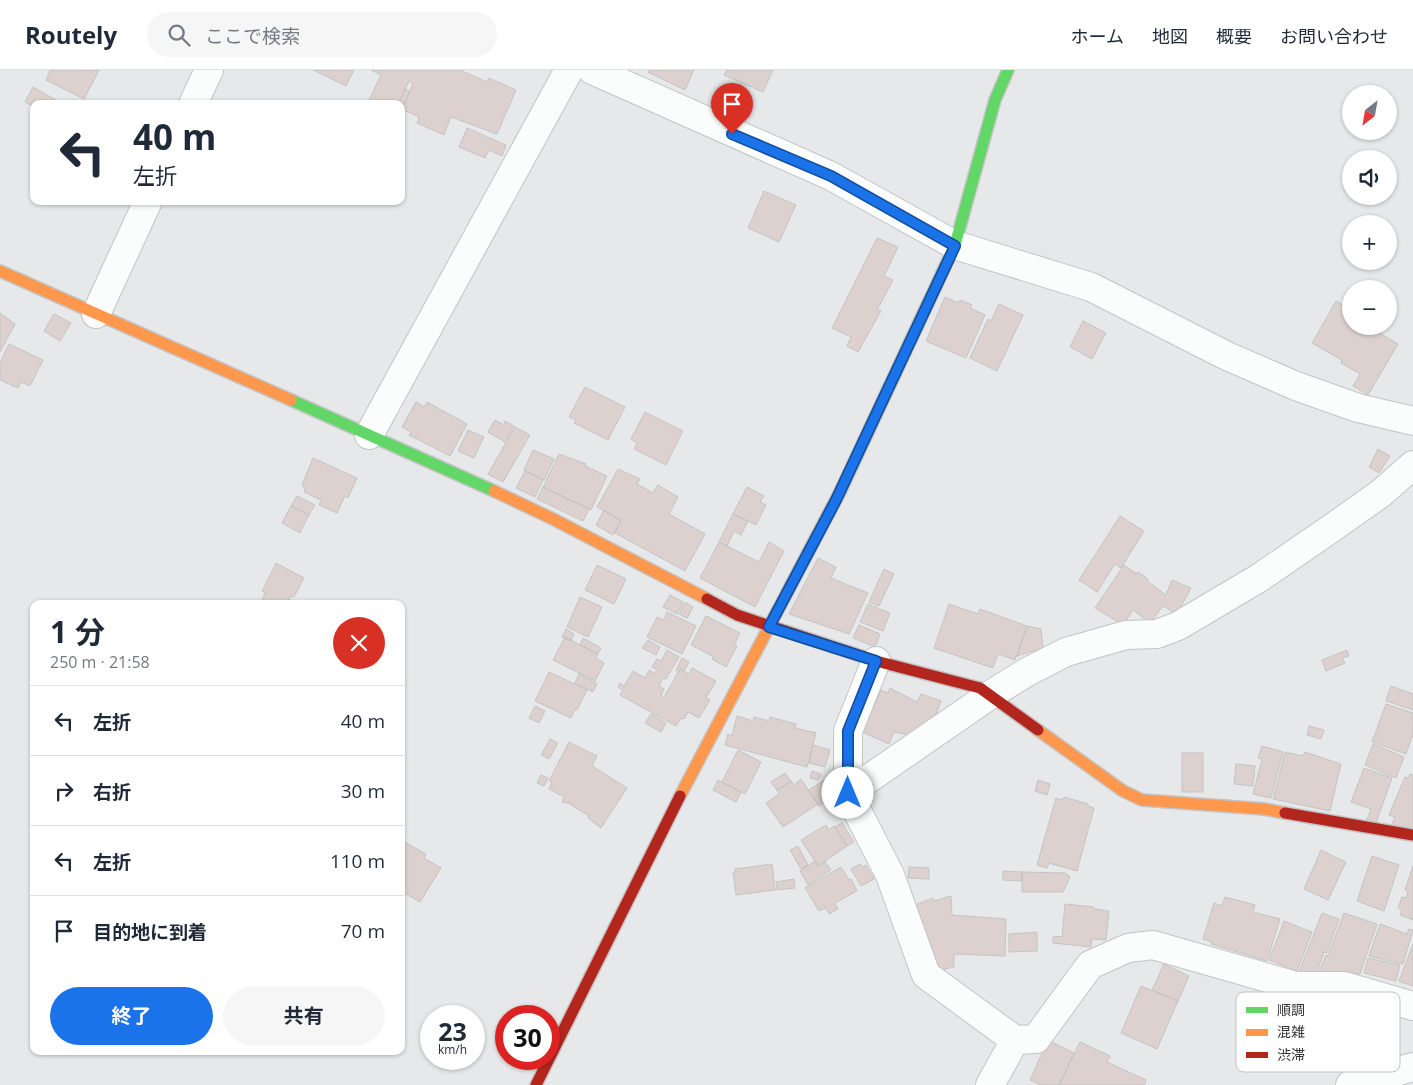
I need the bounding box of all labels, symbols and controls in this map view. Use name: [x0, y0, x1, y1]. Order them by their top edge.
search box: [147, 12, 497, 57]
text: Routely: [25, 18, 117, 51]
icon: search: [165, 21, 193, 49]
text: ここで検索: [205, 23, 300, 49]
text: ホーム: [1071, 24, 1124, 48]
text: 地図: [1152, 24, 1188, 48]
text: 概要: [1216, 24, 1252, 48]
text: お問い合わせ: [1280, 24, 1388, 48]
pin: [711, 83, 753, 134]
north arrow: [1342, 85, 1398, 140]
map controls: [1342, 85, 1397, 335]
icon: arrive: [718, 90, 746, 118]
text: 40 m: [133, 113, 216, 160]
icon: left: [50, 120, 115, 185]
button: sound: [1342, 150, 1397, 205]
text: 左折: [133, 160, 177, 190]
button: +: [1342, 215, 1397, 270]
button: −: [1342, 280, 1397, 335]
text: 1 分: [50, 611, 105, 652]
button: close: [333, 617, 385, 669]
text: 250 m · 21:58: [50, 651, 150, 673]
icon: left: [50, 707, 78, 735]
text: 40 m: [341, 708, 385, 734]
text: 左折: [93, 709, 131, 735]
position arrow: [821, 766, 873, 818]
icon: right: [50, 777, 78, 805]
text: 30 m: [341, 778, 385, 804]
text: 右折: [93, 779, 131, 805]
icon: left: [50, 847, 78, 875]
text: 110 m: [330, 848, 385, 874]
text: 左折: [93, 849, 131, 875]
icon: arrive: [50, 917, 78, 945]
text: 70 m: [341, 918, 385, 944]
text: 目的地に到着: [93, 919, 207, 945]
button: 終了: [50, 987, 213, 1045]
button: 共有: [223, 987, 385, 1045]
legend: [1236, 992, 1400, 1072]
text: 順調: [1277, 1000, 1305, 1019]
speed limit sign: 30: [495, 1005, 560, 1070]
text: 23: [438, 1014, 467, 1048]
text: 混雑: [1277, 1022, 1305, 1041]
text: km/h: [438, 1041, 467, 1058]
text: 渋滞: [1277, 1045, 1305, 1064]

